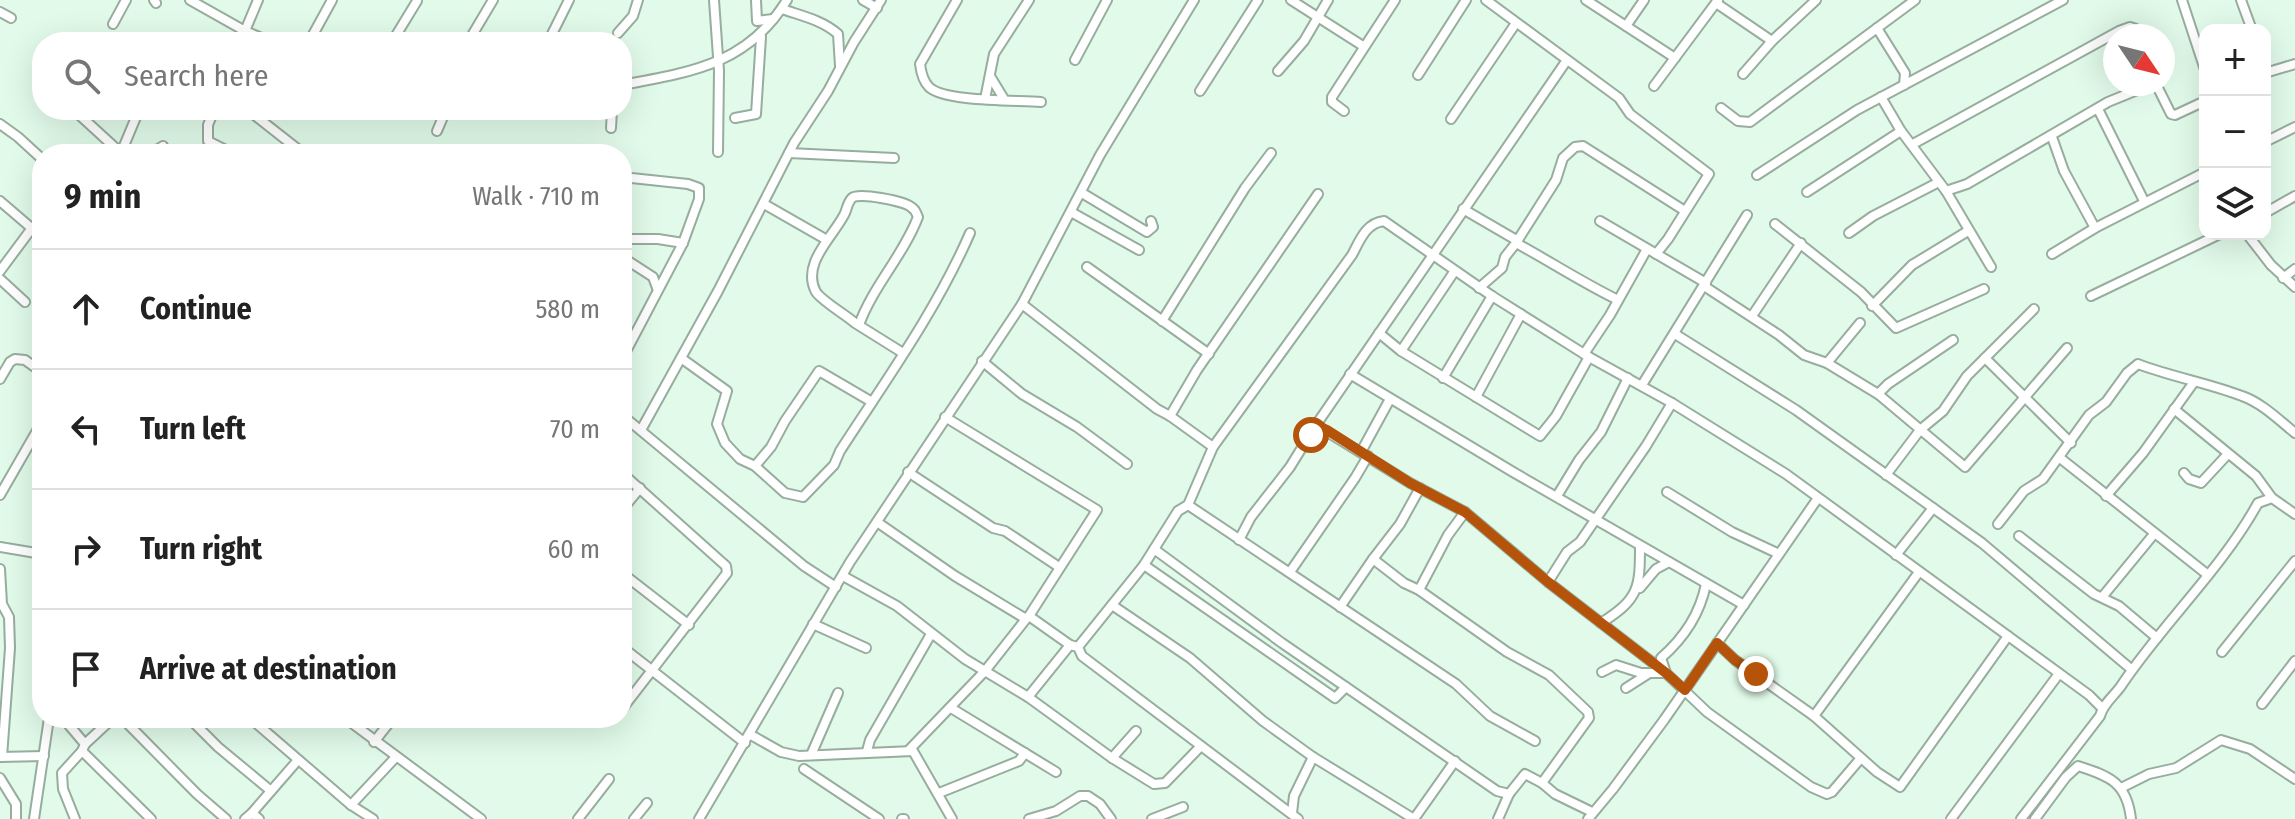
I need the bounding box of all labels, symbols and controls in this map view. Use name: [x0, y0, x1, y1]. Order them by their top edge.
north arrow: [2103, 24, 2175, 96]
map controls: [2199, 24, 2271, 240]
button: +: [2199, 24, 2271, 96]
search box: [32, 32, 632, 120]
icon: search: [60, 54, 104, 98]
text: Search here: [124, 58, 269, 94]
button: −: [2199, 96, 2271, 168]
button: layers: [2199, 168, 2271, 240]
text: 9 min: [64, 176, 141, 217]
text: Walk · 710 m: [472, 181, 600, 212]
icon: ahead: [64, 287, 108, 331]
text: Continue: [140, 291, 252, 327]
text: 580 m: [535, 294, 600, 325]
icon: left: [64, 407, 108, 451]
text: Turn left: [140, 411, 246, 447]
text: 70 m: [550, 414, 600, 445]
route start: [1293, 417, 1329, 453]
icon: right: [64, 527, 108, 571]
text: Turn right: [140, 531, 262, 567]
text: 60 m: [547, 534, 600, 565]
icon: arrive: [64, 647, 108, 691]
text: Arrive at destination: [140, 651, 397, 687]
route end: [1738, 656, 1774, 692]

